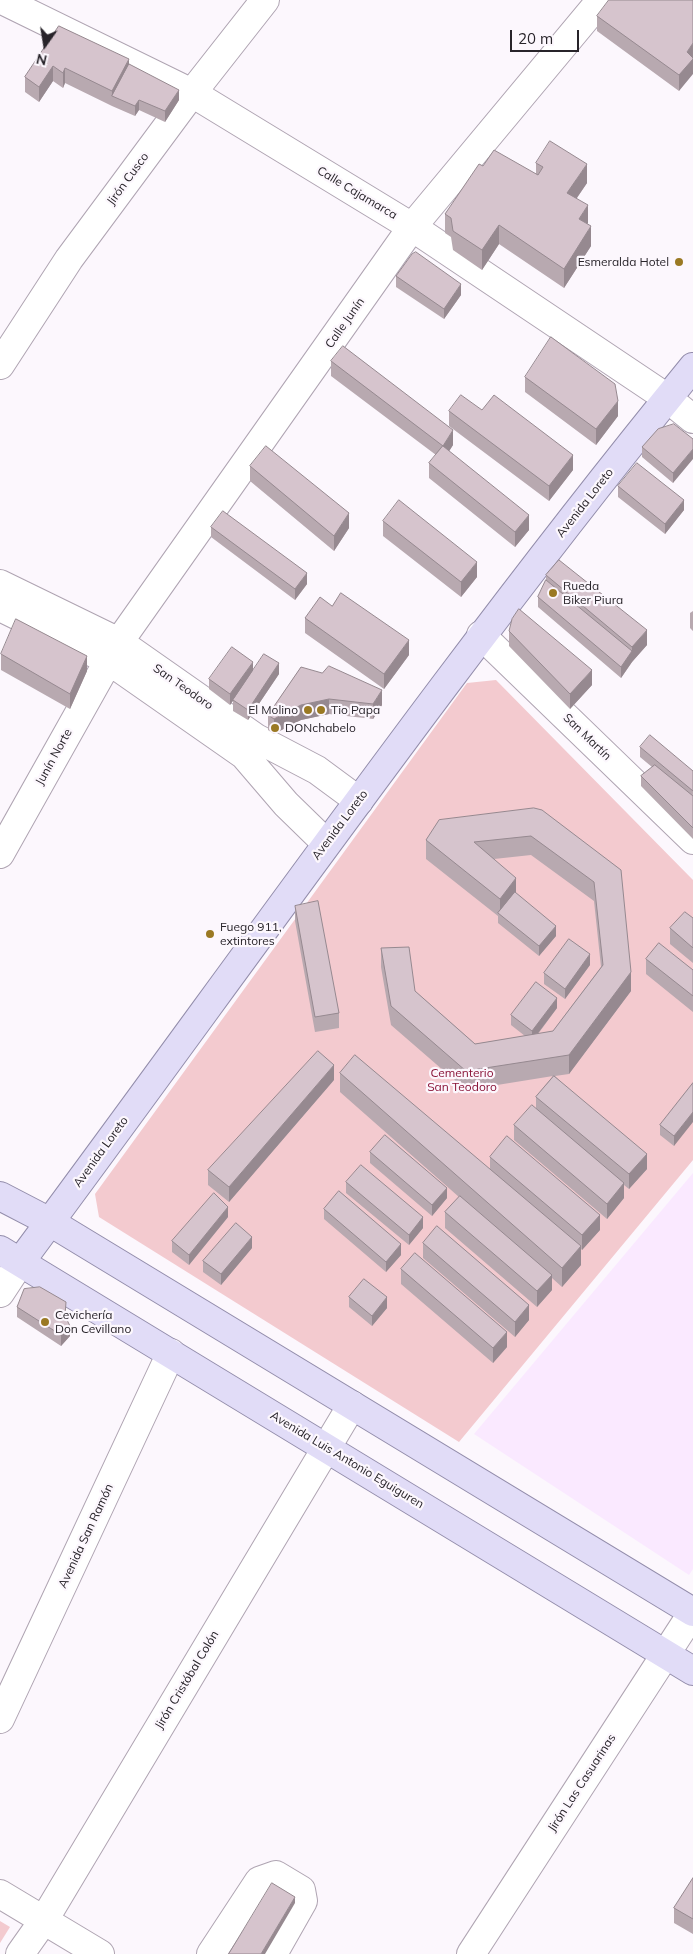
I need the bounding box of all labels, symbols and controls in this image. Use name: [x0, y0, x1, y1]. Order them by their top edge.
north arrow: [20, 20, 70, 70]
scale bar: [513, 20, 582, 52]
text: 20 m: [518, 29, 553, 48]
text: N: [34, 50, 49, 70]
street label: Jirón Cusco: [104, 150, 152, 208]
street label: Calle Cajamarca: [314, 163, 400, 223]
place label: Esmeralda Hotel: [578, 255, 669, 269]
marker: Esmeralda Hotel: [673, 256, 685, 268]
street label: Calle Junín: [322, 295, 368, 351]
street label: Avenida Loreto: [554, 466, 616, 540]
place label: Rueda Biker Piura: [563, 579, 623, 607]
marker: Rueda Biker Piura: [547, 587, 559, 599]
street label: San Teodoro: [150, 661, 216, 713]
place label: El Molino: [248, 703, 298, 717]
place label: Tio Papa: [331, 703, 380, 717]
marker: El Molino: [302, 704, 314, 716]
marker: Tio Papa: [315, 704, 327, 716]
street label: San Martín: [560, 711, 614, 763]
place label: DONchabelo: [285, 721, 356, 735]
marker: DONchabelo: [269, 722, 281, 734]
street label: Junín Norte: [33, 726, 75, 788]
street label: Avenida Loreto: [309, 787, 371, 863]
place label: Fuego 911, extintores: [220, 920, 282, 948]
marker: Fuego 911, extintores: [204, 928, 216, 940]
park label: Cementerio San Teodoro: [427, 1066, 497, 1094]
street label: Avenida Loreto: [71, 1114, 131, 1190]
place label: Cevichería Don Cevillano: [55, 1308, 131, 1336]
marker: Cevichería Don Cevillano: [39, 1316, 51, 1328]
street label: Avenida Luis Antonio Eguiguren: [268, 1408, 426, 1512]
street label: Avenida San Ramón: [55, 1482, 117, 1590]
street label: Jirón Cristóbal Colón: [152, 1628, 222, 1732]
street label: Jirón Las Casuarinas: [545, 1731, 619, 1835]

